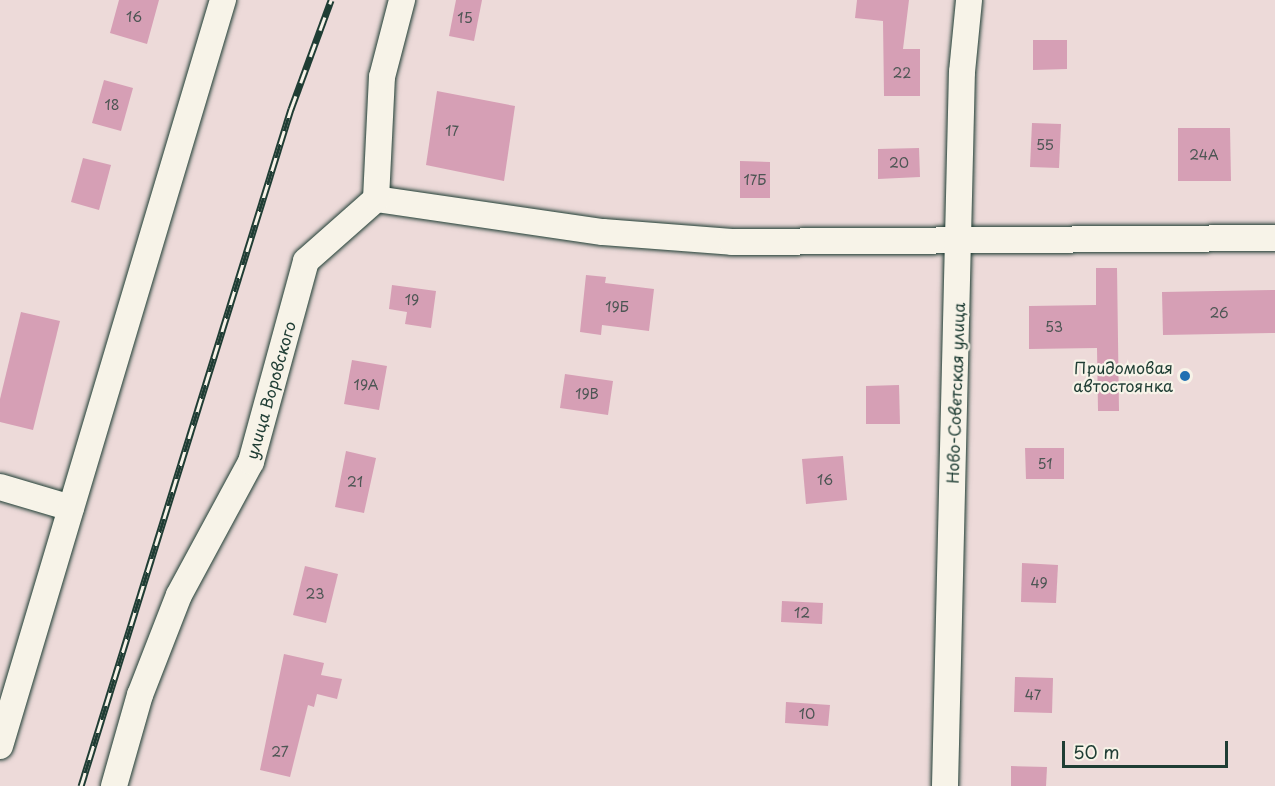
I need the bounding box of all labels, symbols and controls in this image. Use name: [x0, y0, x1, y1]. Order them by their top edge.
house number: 16: [126, 9, 142, 25]
house number: 15: [457, 10, 473, 26]
house number: 22: [893, 65, 911, 81]
house number: 18: [104, 97, 120, 113]
house number: 17: [445, 123, 459, 139]
house number: 55: [1036, 137, 1054, 153]
house number: 24А: [1189, 147, 1219, 163]
house number: 20: [889, 155, 909, 171]
house number: 17Б: [744, 172, 766, 188]
house number: 19: [405, 292, 419, 308]
house number: 19Б: [605, 299, 629, 315]
street label: Ново-Советская улица: [942, 302, 968, 484]
house number: 26: [1209, 305, 1229, 321]
street label: улица Воровского: [241, 318, 299, 462]
house number: 53: [1045, 319, 1063, 335]
place label: Придомовая автостоянка: [1073, 357, 1173, 395]
marker: Придомовая автостоянка: [1178, 369, 1192, 383]
house number: 19А: [354, 377, 378, 393]
house number: 19В: [575, 386, 599, 402]
house number: 51: [1038, 456, 1052, 472]
house number: 16: [817, 472, 833, 488]
house number: 21: [347, 474, 363, 490]
house number: 49: [1030, 575, 1048, 591]
house number: 23: [306, 586, 324, 602]
house number: 12: [794, 605, 810, 621]
house number: 47: [1025, 687, 1041, 703]
house number: 10: [799, 706, 815, 722]
scale bar: [1065, 729, 1232, 767]
text: 50 m: [1073, 738, 1120, 765]
house number: 27: [271, 744, 289, 760]

